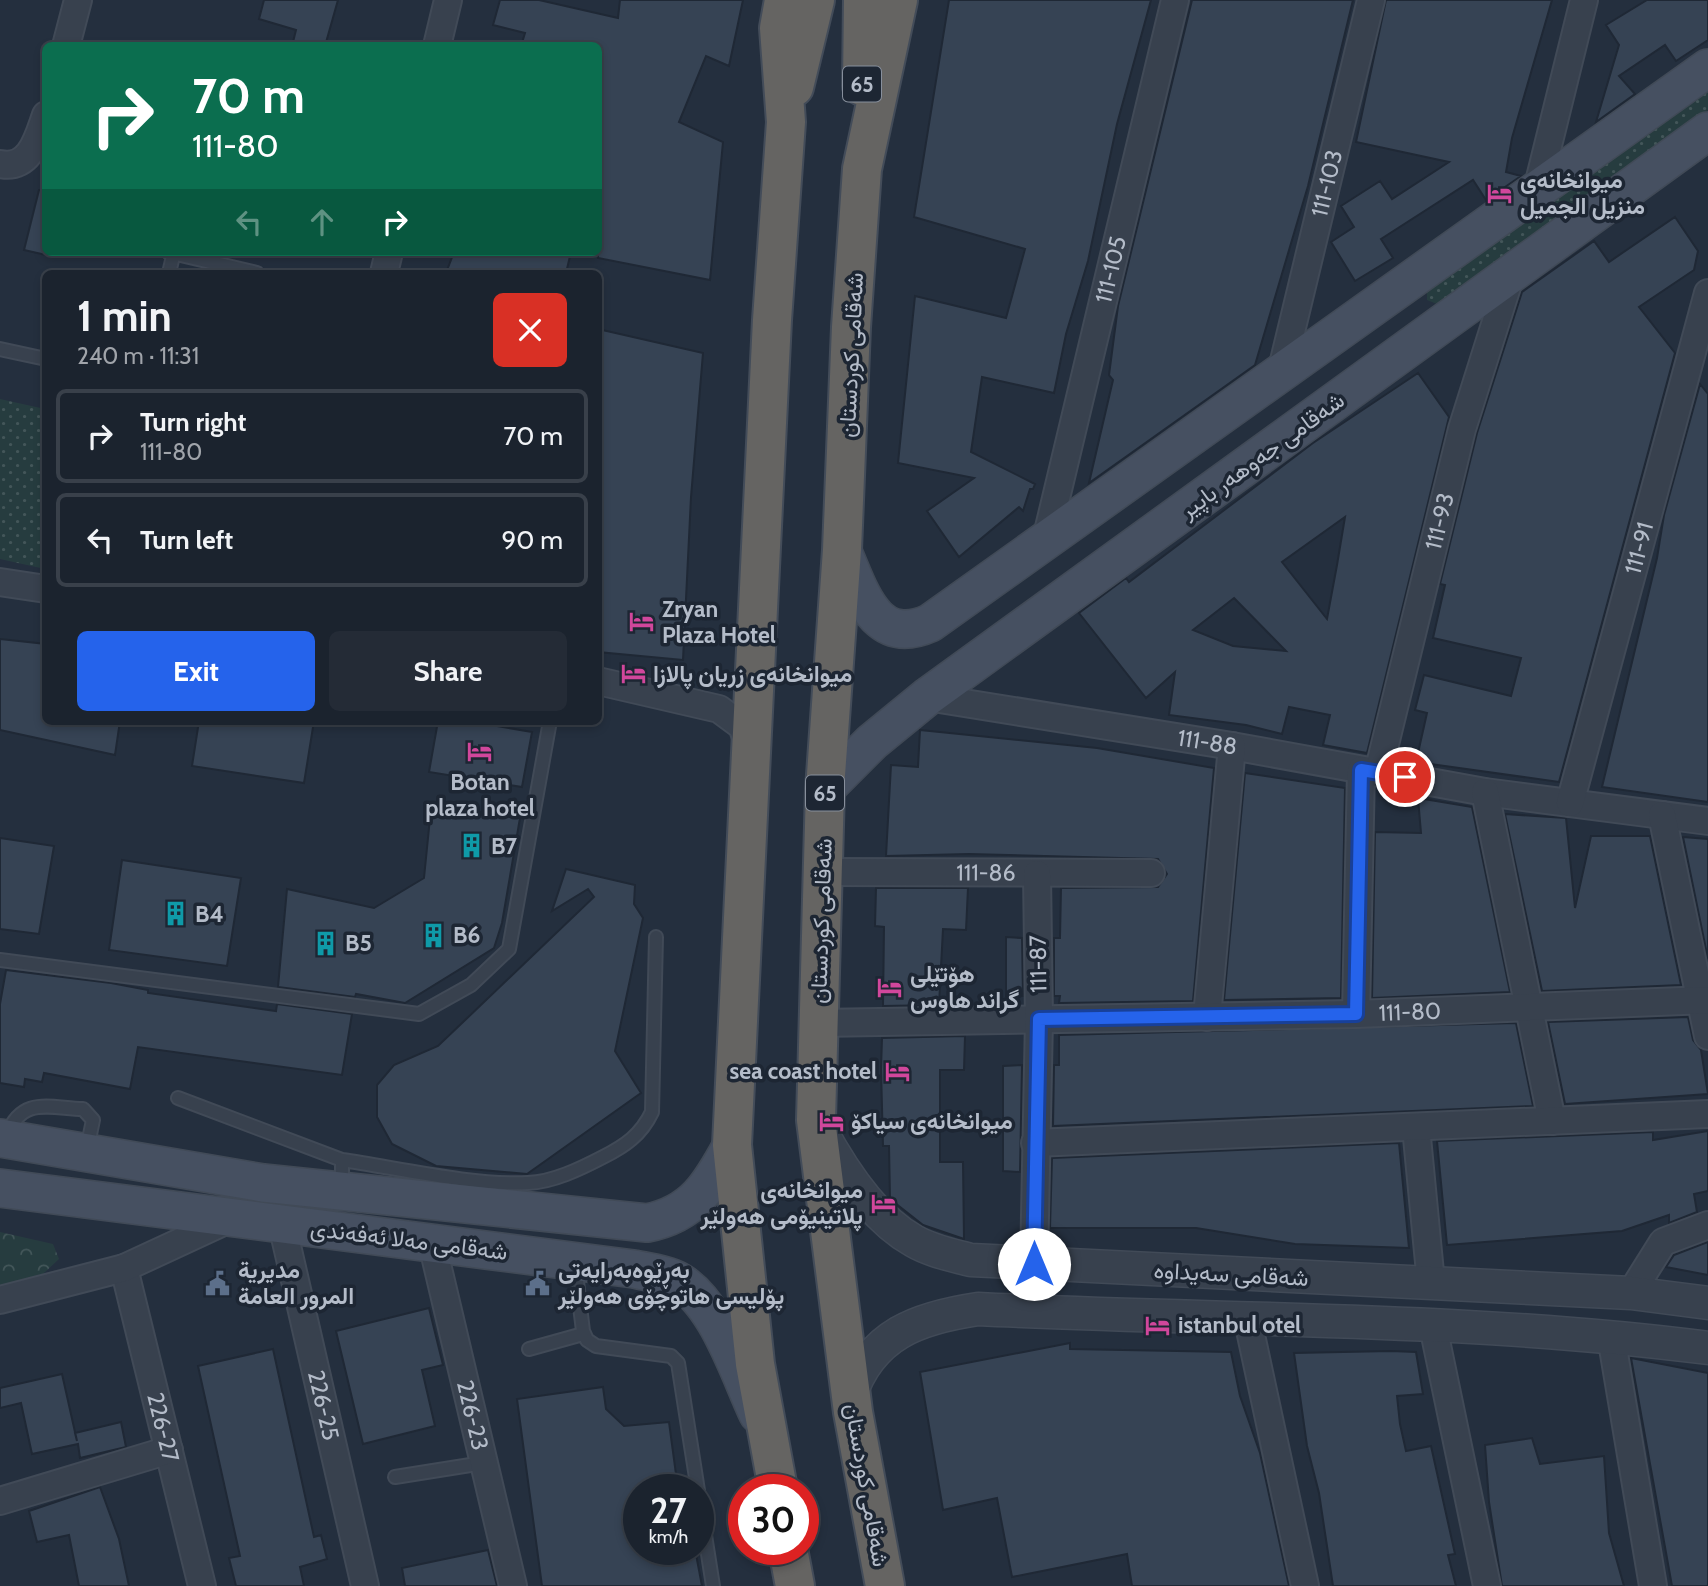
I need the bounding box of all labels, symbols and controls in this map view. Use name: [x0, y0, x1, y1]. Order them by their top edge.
text: 70 m: [192, 66, 305, 125]
road number: 65: [843, 66, 881, 102]
icon: right: [77, 70, 168, 161]
text: 111-80: [192, 126, 279, 165]
street label: 111-103: [1305, 147, 1348, 220]
place label: میوانخانەی منزیل الجمیل: [1520, 166, 1645, 221]
hotel icon: میوانخانەی منزیل الجمیل: [1486, 179, 1514, 207]
icon: left: [230, 203, 268, 241]
icon: ahead: [303, 203, 341, 241]
icon: right: [376, 203, 414, 241]
street label: 111-105: [1089, 233, 1132, 306]
street label: شەقامی کوردستان: [833, 272, 870, 438]
text: 1 min: [77, 290, 172, 342]
button: close: [493, 293, 567, 367]
text: 240 m · 11:31: [77, 342, 199, 370]
street label: شەقامی جەوهەر باپیر: [1173, 386, 1351, 526]
text: Turn right: [140, 406, 246, 438]
icon: right: [81, 417, 119, 455]
text: 70 m: [503, 420, 563, 452]
text: 111-80: [140, 438, 202, 466]
street label: 111-93: [1419, 490, 1460, 553]
street label: 111-91: [1619, 519, 1659, 577]
icon: left: [81, 521, 119, 559]
text: Turn left: [140, 524, 233, 556]
text: 90 m: [501, 524, 563, 556]
place label: Zryan Plaza Hotel: [662, 595, 776, 649]
hotel icon: Zryan Plaza Hotel: [628, 608, 656, 636]
button: Exit: [77, 631, 315, 711]
button: Share: [329, 631, 567, 711]
hotel icon: میوانخانەی زریان پالازا: [619, 660, 647, 688]
place label: میوانخانەی زریان پالازا: [653, 660, 852, 690]
street label: 111-88: [1175, 723, 1239, 761]
hotel icon: Botan plaza hotel: [466, 738, 494, 766]
pin: [1375, 747, 1435, 807]
icon: arrive: [1386, 758, 1424, 796]
place label: Botan plaza hotel: [425, 768, 535, 822]
road number: 65: [806, 776, 844, 810]
building icon: B7: [457, 832, 485, 860]
place label: B7: [491, 832, 517, 860]
street label: شەقامی کوردستان: [804, 838, 839, 1004]
street label: 111-86: [956, 858, 1016, 887]
building icon: B4: [161, 900, 189, 928]
place label: B4: [195, 900, 224, 928]
building icon: B6: [419, 921, 447, 949]
place label: B6: [453, 921, 480, 949]
building icon: B5: [311, 929, 339, 957]
place label: B5: [345, 929, 372, 957]
street label: 111-87: [1023, 934, 1053, 993]
place label: هۆتێلی گراند هاوس: [910, 960, 1019, 1015]
hotel icon: هۆتێلی گراند هاوس: [876, 973, 904, 1001]
street label: 111-80: [1378, 997, 1442, 1027]
place label: sea coast hotel: [730, 1057, 877, 1085]
hotel icon: sea coast hotel: [883, 1057, 911, 1085]
hotel icon: میوانخانەی سیاکۆ: [817, 1107, 845, 1135]
place label: میوانخانەی سیاکۆ: [851, 1107, 1013, 1136]
place label: میوانخانەی پلاتینیۆمی هەولێر: [700, 1176, 863, 1232]
hotel icon: میوانخانەی پلاتینیۆمی هەولێر: [869, 1189, 897, 1217]
street label: شەقامی مەلا ئەفەندی: [309, 1214, 509, 1266]
position arrow: [997, 1227, 1071, 1301]
place label: مديرية المرور العامة: [238, 1256, 354, 1311]
place label: بەڕێوەبەرایەتی پۆلیسی هاتوچۆی هەولێر: [557, 1256, 784, 1312]
street label: شەقامی سەیداوە: [1153, 1256, 1309, 1292]
public building icon: مديرية المرور العامة: [204, 1269, 232, 1297]
public building icon: بەڕێوەبەرایەتی پۆلیسی هاتوچۆی هەولێر: [524, 1269, 552, 1297]
hotel icon: istanbul otel: [1144, 1311, 1172, 1339]
place label: istanbul otel: [1178, 1311, 1301, 1339]
street label: 226-25: [302, 1368, 345, 1443]
street label: 226-23: [451, 1377, 494, 1453]
street label: 226-27: [141, 1390, 185, 1465]
street label: شەقامی کوردستان: [838, 1401, 895, 1569]
speed limit sign: 30: [728, 1474, 819, 1565]
text: 27: [650, 1489, 687, 1532]
text: km/h: [649, 1526, 688, 1548]

